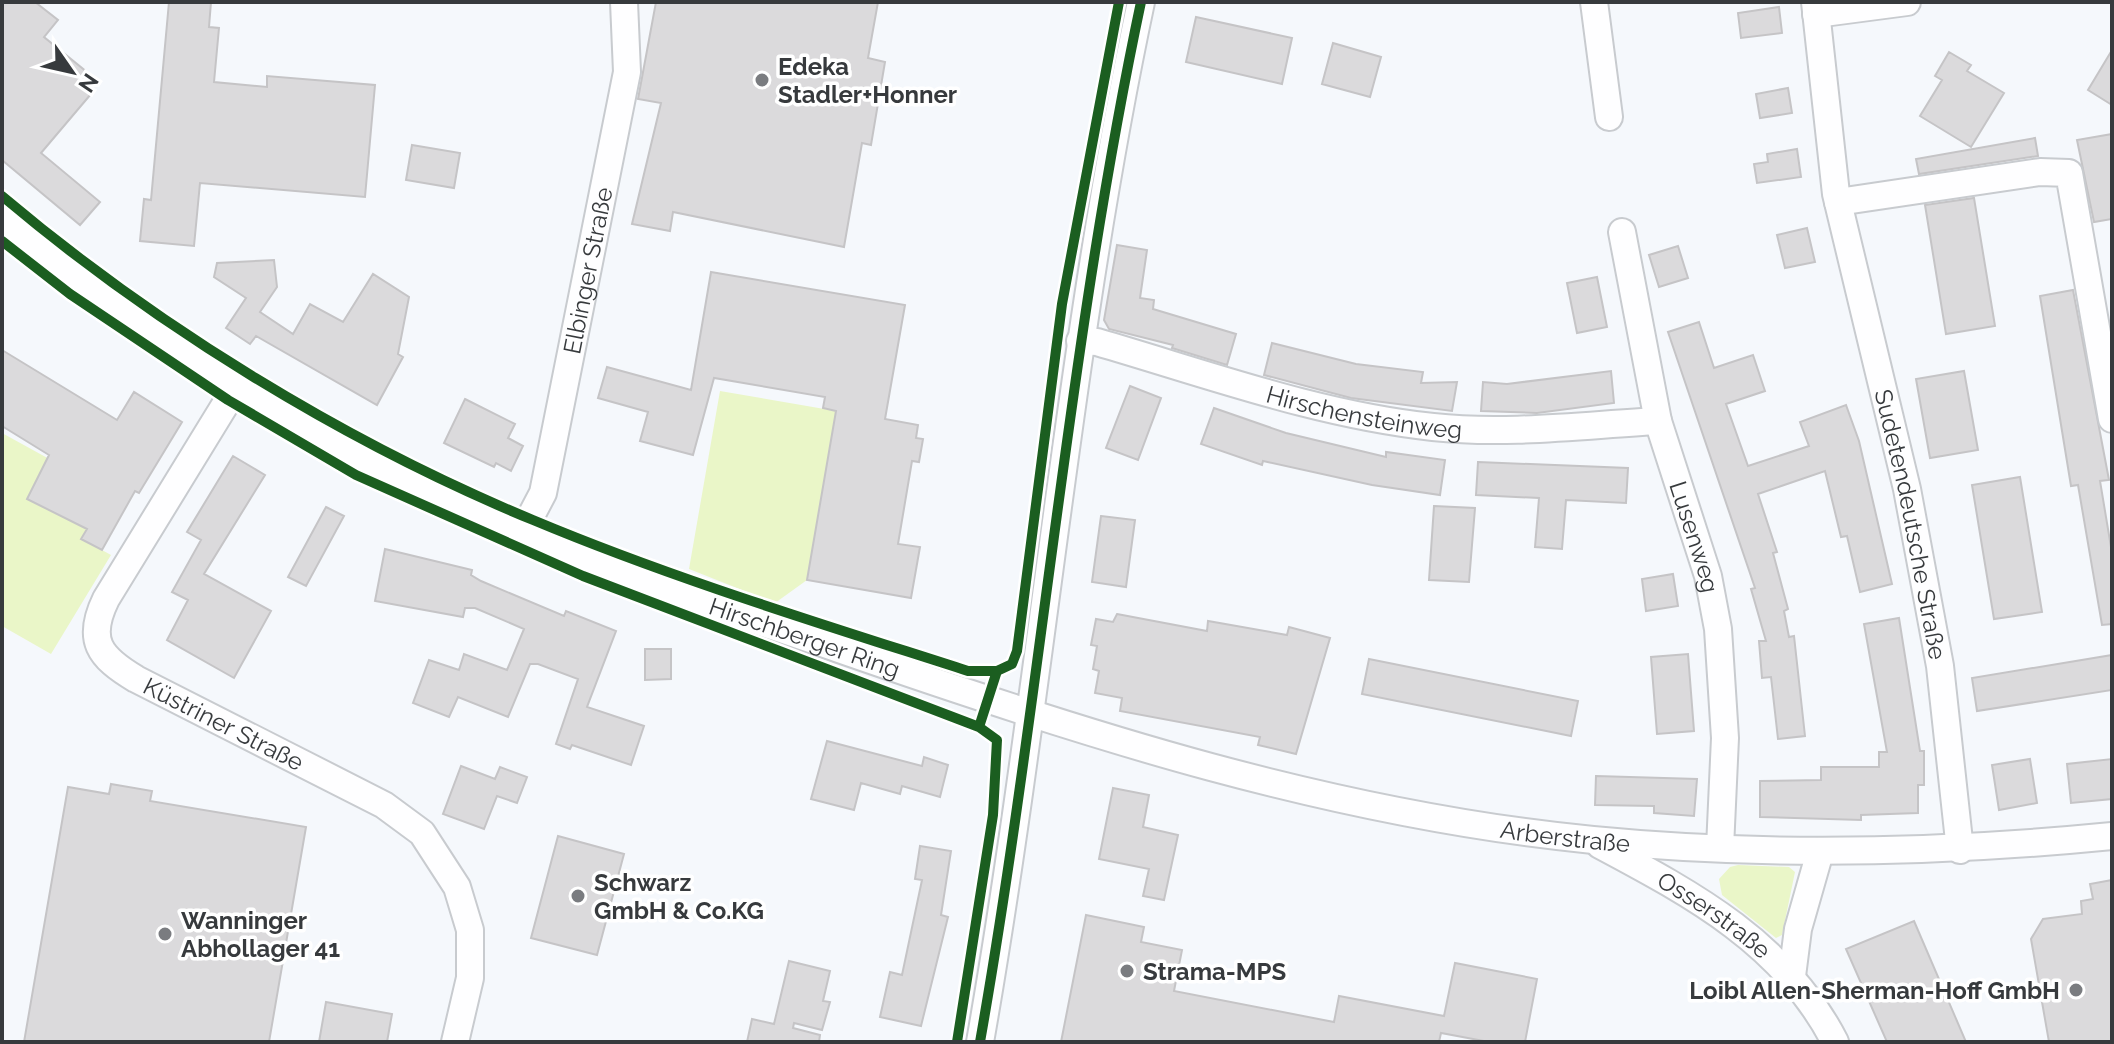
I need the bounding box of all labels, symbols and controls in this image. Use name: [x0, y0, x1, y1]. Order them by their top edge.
north arrow: [32, 32, 112, 112]
place label: Edeka Stadler+Honner: [778, 52, 957, 109]
text: N: [73, 69, 104, 97]
marker: Edeka Stadler+Honner: [753, 71, 771, 89]
street label: Elbinger Straße: [557, 185, 618, 356]
street label: Hirschensteinweg: [1263, 379, 1463, 444]
street label: Sudetendeutsche Straße: [1869, 386, 1953, 662]
street label: Lusenweg: [1664, 477, 1725, 595]
street label: Hirschberger Ring: [706, 591, 904, 683]
street label: Küstriner Straße: [139, 671, 309, 776]
street label: Arberstraße: [1498, 814, 1631, 858]
street label: Osserstraße: [1652, 865, 1777, 964]
place label: Schwarz GmbH & Co.KG: [594, 868, 764, 925]
marker: Schwarz GmbH & Co.KG: [569, 887, 587, 905]
place label: Wanninger Abhollager 41: [181, 906, 340, 963]
marker: Wanninger Abhollager 41: [156, 925, 174, 943]
place label: Strama-MPS: [1143, 957, 1286, 986]
marker: Strama-MPS: [1118, 962, 1136, 980]
place label: Loibl Allen-Sherman-Hoff GmbH: [1689, 976, 2060, 1005]
marker: Loibl Allen-Sherman-Hoff GmbH: [2067, 981, 2085, 999]

